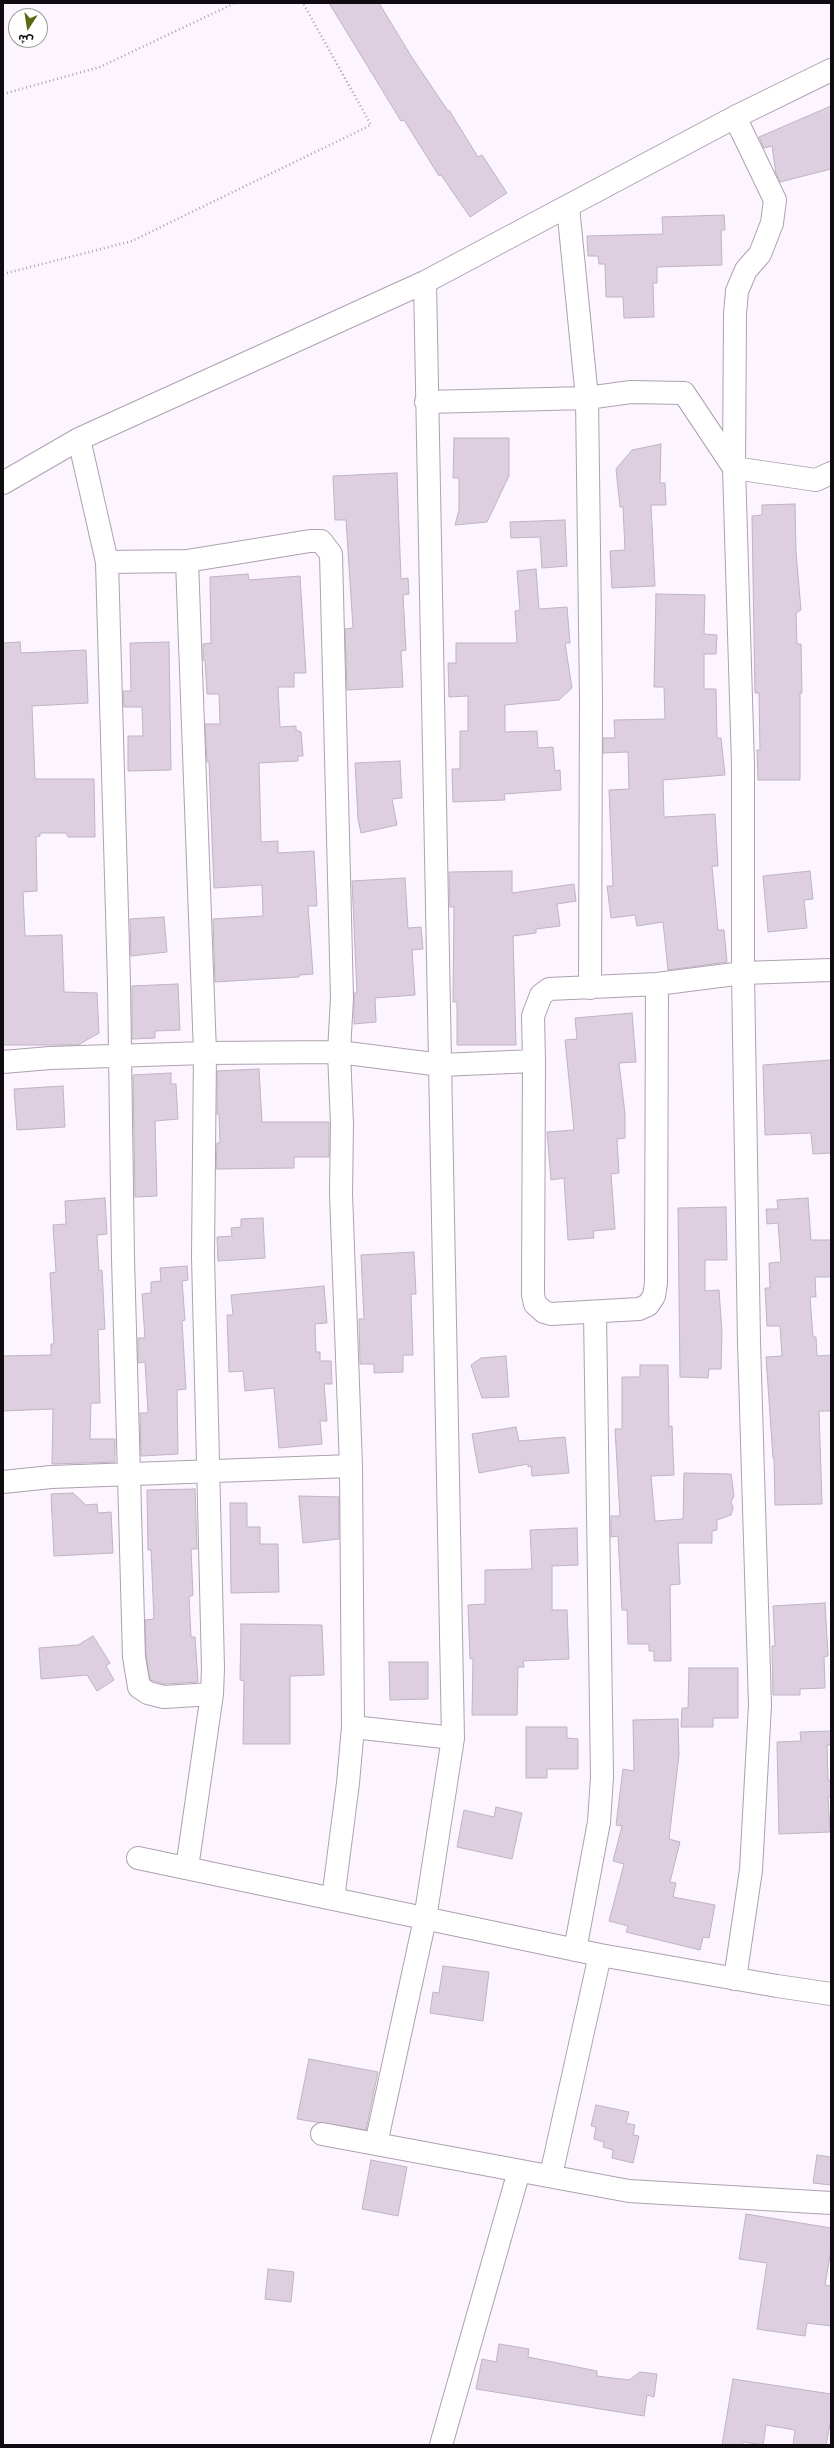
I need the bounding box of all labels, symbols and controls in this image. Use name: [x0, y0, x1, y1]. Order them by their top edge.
north arrow: [8, 8, 48, 48]
text: ش: [17, 31, 34, 47]

